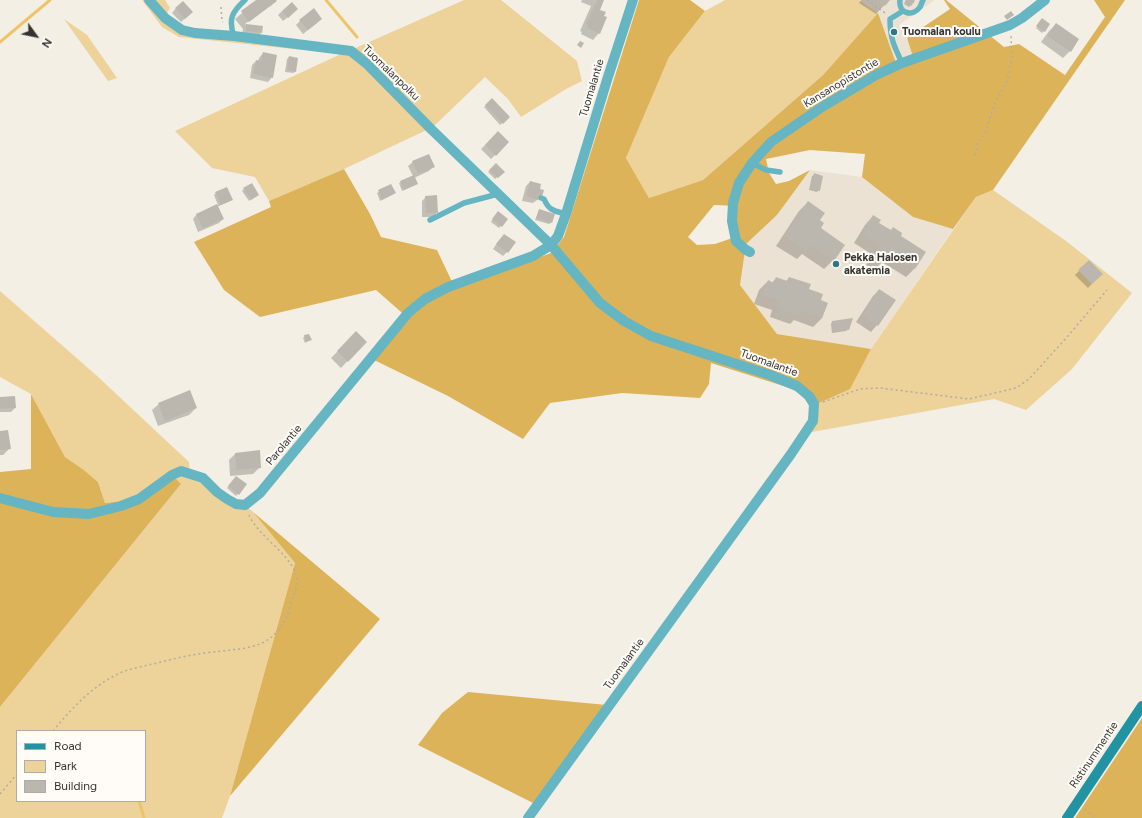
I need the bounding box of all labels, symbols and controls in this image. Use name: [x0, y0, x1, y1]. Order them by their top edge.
north arrow: [16, 16, 56, 56]
place label: Tuomalan koulu: [902, 25, 981, 39]
marker: Tuomalan koulu: [889, 27, 899, 37]
text: N: [39, 36, 54, 50]
street label: Tuomalanpolku: [360, 43, 422, 103]
street label: Kansanopistontie: [801, 55, 881, 111]
street label: Tuomalantie: [577, 57, 607, 119]
place label: Pekka Halosen akatemia: [844, 251, 917, 277]
marker: Pekka Halosen akatemia: [831, 259, 841, 269]
street label: Tuomalantie: [739, 347, 799, 379]
street label: Parolantie: [263, 422, 305, 468]
street label: Tuomalantie: [601, 636, 647, 692]
street label: Ristinummentie: [1067, 719, 1121, 791]
legend: [16, 730, 146, 802]
text: Road: [54, 739, 82, 753]
text: Park: [54, 759, 77, 773]
text: Building: [54, 779, 97, 793]

